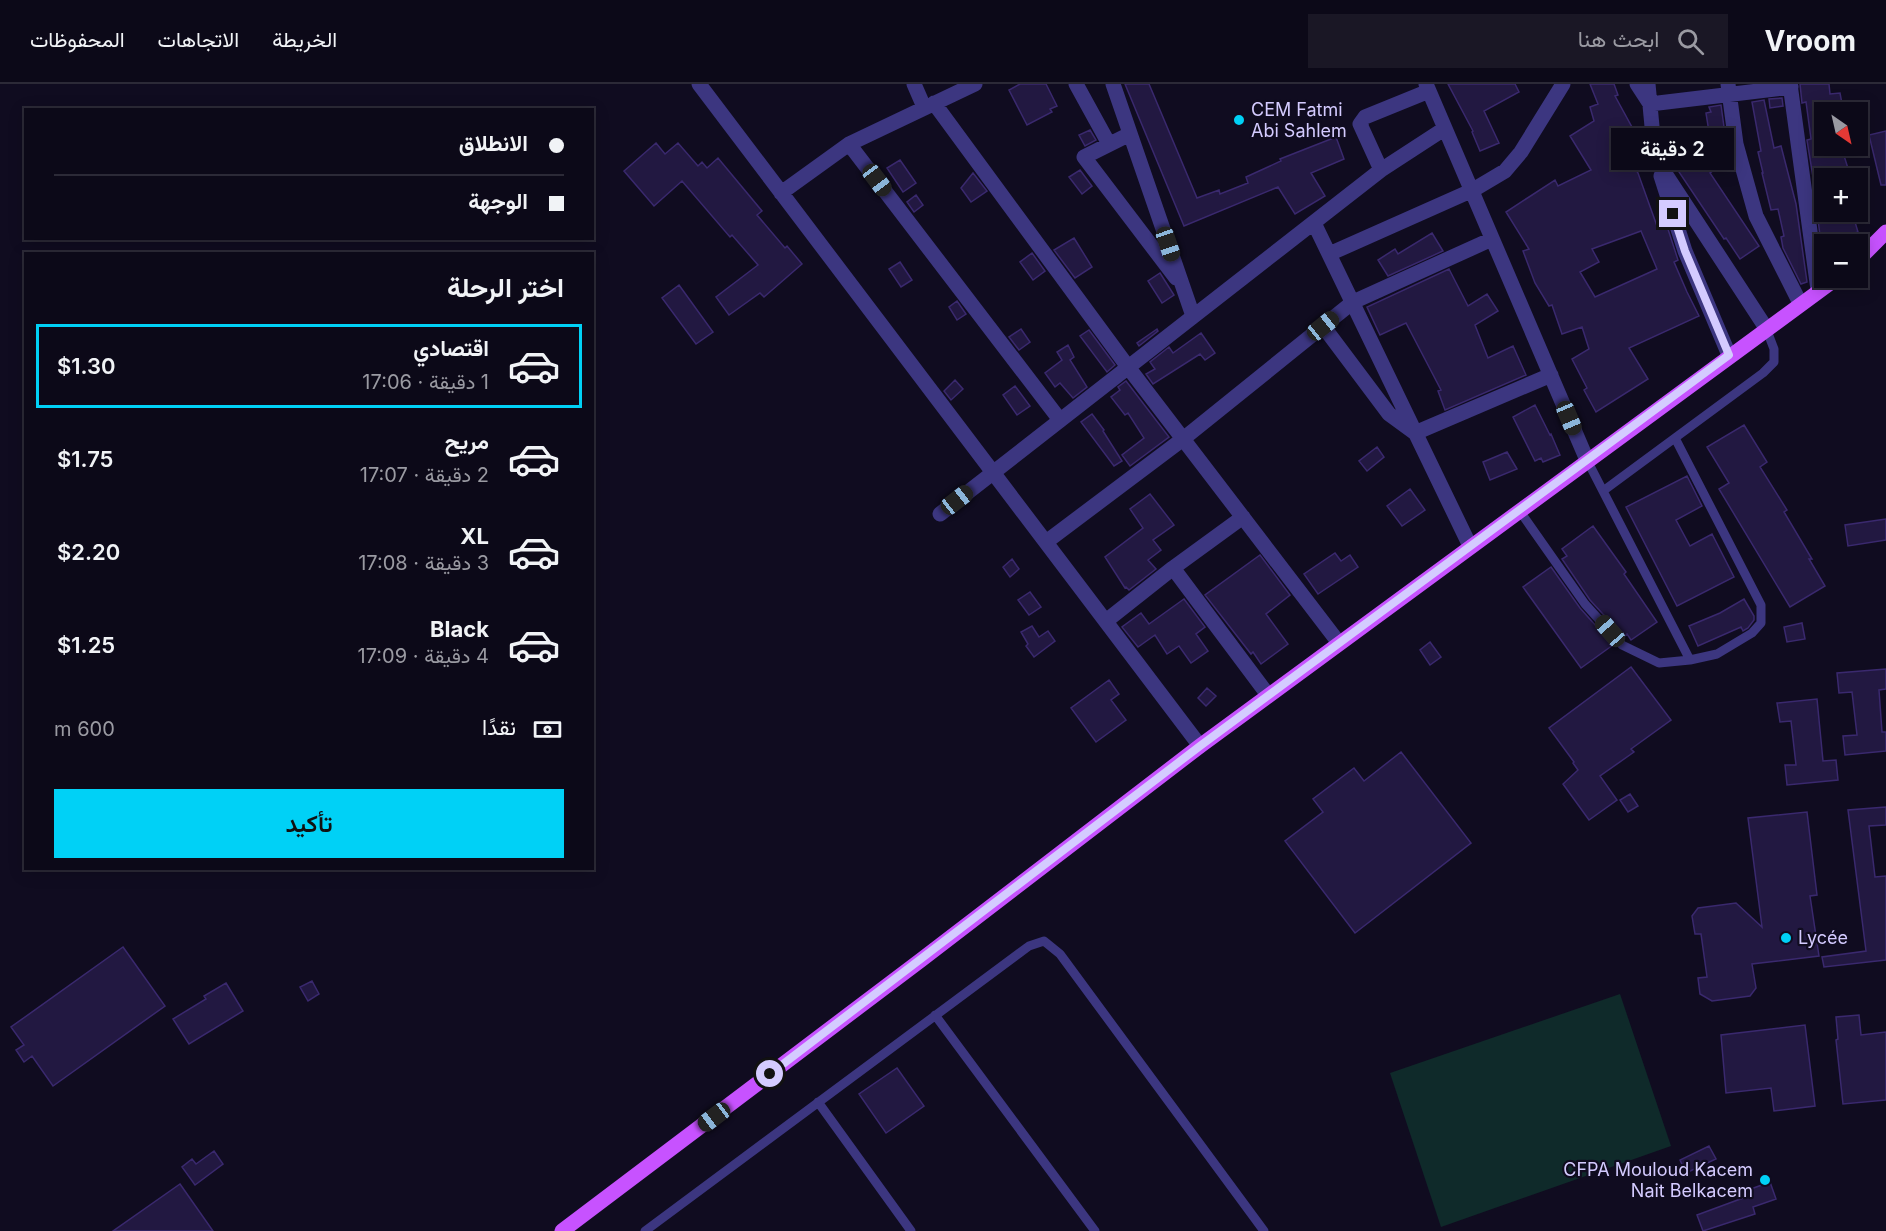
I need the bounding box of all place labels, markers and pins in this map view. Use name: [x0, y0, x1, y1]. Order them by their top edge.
place label: CEM Fatmi Abi Sahlem: [1251, 99, 1347, 141]
marker: CEM Fatmi Abi Sahlem: [1232, 113, 1246, 127]
place label: Lycée: [1798, 927, 1848, 948]
marker: Lycée: [1779, 931, 1793, 945]
place label: CFPA Mouloud Kacem Nait Belkacem: [1563, 1159, 1753, 1201]
marker: CFPA Mouloud Kacem Nait Belkacem: [1758, 1173, 1772, 1187]

